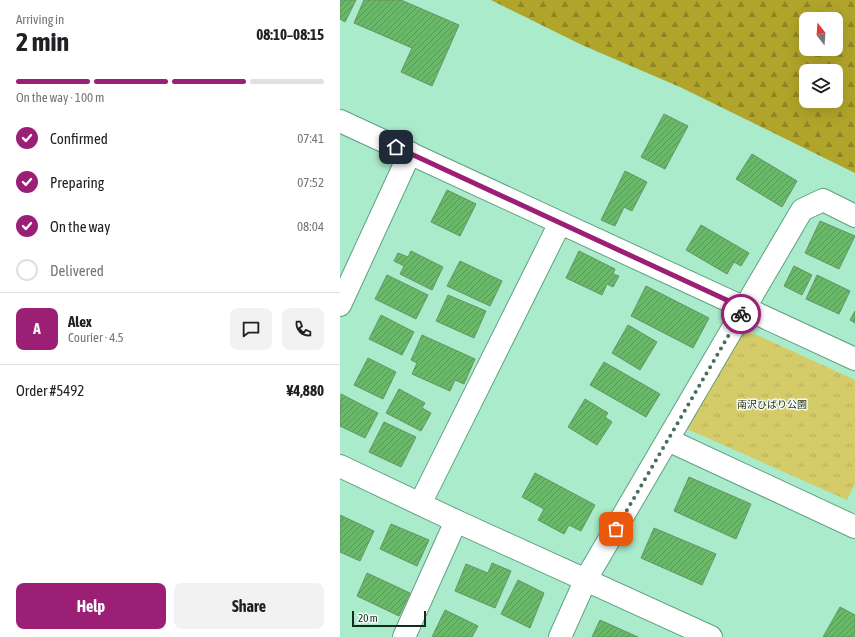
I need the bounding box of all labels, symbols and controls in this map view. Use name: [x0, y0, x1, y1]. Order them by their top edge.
text: Arriving in: [16, 12, 64, 27]
north arrow: [799, 12, 843, 56]
map controls: [799, 12, 843, 108]
text: 08:10–08:15: [256, 26, 324, 43]
text: 2 min: [16, 27, 69, 57]
button: layers: [799, 64, 843, 108]
text: On the way · 100 m: [16, 90, 104, 105]
icon: check: [16, 127, 38, 149]
text: Confirmed: [50, 130, 108, 147]
pin: [379, 130, 413, 164]
text: 07:41: [297, 131, 324, 146]
icon: home: [385, 136, 407, 158]
icon: check: [16, 171, 38, 193]
text: Preparing: [50, 174, 104, 191]
text: 07:52: [297, 175, 324, 190]
icon: check: [16, 215, 38, 237]
text: On the way: [50, 218, 111, 235]
text: 08:04: [297, 219, 324, 234]
text: Delivered: [50, 262, 104, 279]
courier: [721, 294, 761, 334]
icon: bike: [730, 303, 752, 325]
button: chat: [230, 308, 272, 350]
button: phone: [282, 308, 324, 350]
text: Alex: [68, 313, 92, 330]
text: A: [33, 320, 41, 337]
text: Courier · 4.5: [68, 330, 124, 345]
text: Order #5492: [16, 382, 84, 399]
text: ¥4,880: [286, 382, 324, 399]
park label: 南沢ひばり公園: [737, 399, 807, 410]
pin: [599, 512, 633, 546]
icon: bag: [605, 518, 627, 540]
button: Help: [16, 583, 166, 629]
button: Share: [174, 583, 324, 629]
scale bar: [352, 609, 426, 628]
text: 20 m: [358, 612, 378, 624]

